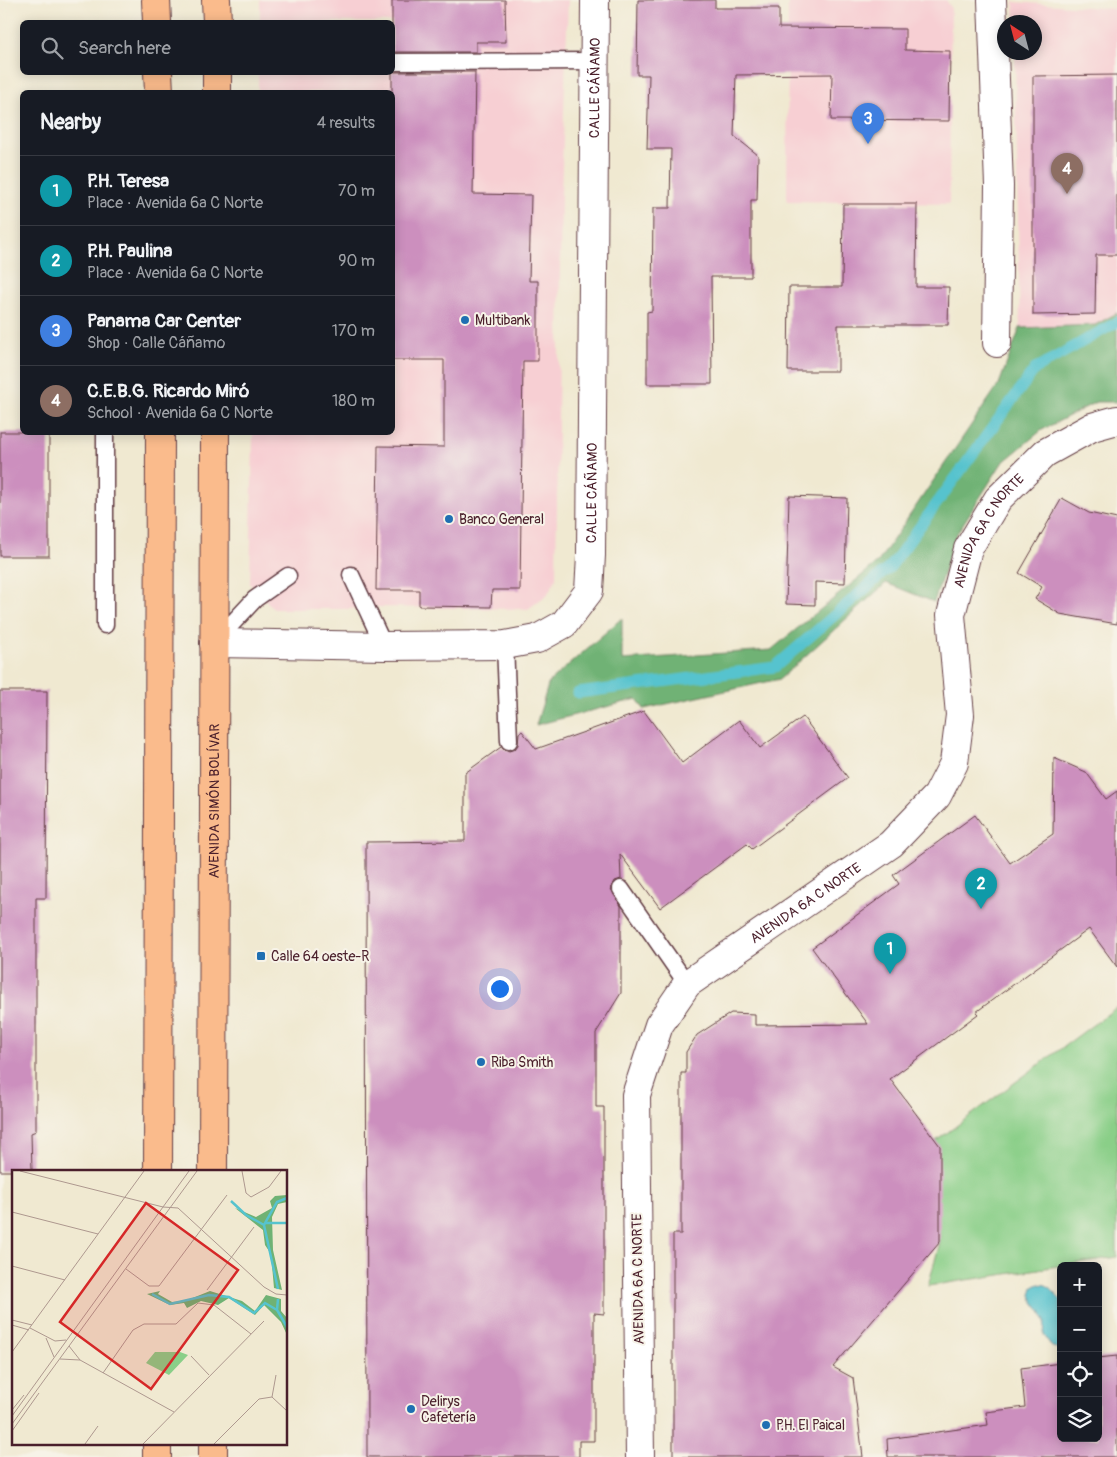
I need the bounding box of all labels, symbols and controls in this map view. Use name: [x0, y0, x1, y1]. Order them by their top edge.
north arrow: [997, 15, 1042, 60]
search box: [20, 20, 395, 75]
icon: search: [38, 34, 66, 62]
text: Search here: [78, 36, 171, 60]
street label: CALLE CÁÑAMO: [585, 38, 603, 138]
pin: 3: [852, 103, 884, 144]
text: Nearby: [40, 109, 101, 136]
text: 4 results: [317, 113, 375, 133]
pin: 4: [1051, 153, 1083, 194]
text: P.H. Teresa: [87, 169, 169, 193]
text: 1: [53, 181, 59, 201]
text: 70 m: [338, 181, 375, 201]
text: Place · Avenida 6a C Norte: [87, 193, 263, 213]
text: P.H. Paulina: [87, 239, 172, 263]
text: 2: [52, 251, 60, 271]
text: 90 m: [338, 251, 375, 271]
text: Place · Avenida 6a C Norte: [87, 263, 263, 283]
text: Panama Car Center: [87, 309, 241, 333]
place label: Multibank: [475, 312, 530, 329]
marker: Multibank: [459, 314, 471, 326]
text: 3: [52, 321, 60, 341]
text: 170 m: [332, 321, 375, 341]
text: Shop · Calle Cáñamo: [87, 333, 225, 353]
text: C.E.B.G. Ricardo Miró: [87, 379, 250, 403]
text: 4: [51, 391, 61, 411]
text: 180 m: [332, 391, 375, 411]
text: School · Avenida 6a C Norte: [87, 403, 273, 423]
street label: CALLE CÁÑAMO: [582, 443, 600, 543]
street label: AVENIDA 6A C NORTE: [950, 470, 1027, 590]
place label: Banco General: [459, 511, 544, 528]
marker: Banco General: [443, 513, 455, 525]
street label: AVENIDA SIMÓN BOLÍVAR: [205, 723, 223, 879]
street label: AVENIDA 6A C NORTE: [747, 859, 864, 947]
pin: 2: [965, 868, 997, 909]
pin: 1: [874, 933, 906, 974]
place label: Calle 64 oeste-R: [271, 948, 369, 965]
marker: Calle 64 oeste-R: [255, 950, 267, 962]
your location: [487, 976, 513, 1002]
place label: Riba Smith: [491, 1054, 553, 1071]
marker: Riba Smith: [475, 1056, 487, 1068]
inset map: [12, 1170, 288, 1444]
street label: AVENIDA 6A C NORTE: [628, 1213, 648, 1345]
map controls: [1057, 1262, 1102, 1442]
button: +: [1057, 1262, 1102, 1307]
button: −: [1057, 1307, 1102, 1352]
button: locate: [1057, 1352, 1102, 1397]
place label: Delirys Cafetería: [421, 1393, 476, 1426]
button: layers: [1057, 1397, 1102, 1442]
marker: Delirys Cafetería: [405, 1403, 417, 1415]
place label: P.H. El Paical: [776, 1417, 845, 1434]
marker: P.H. El Paical: [760, 1419, 772, 1431]

